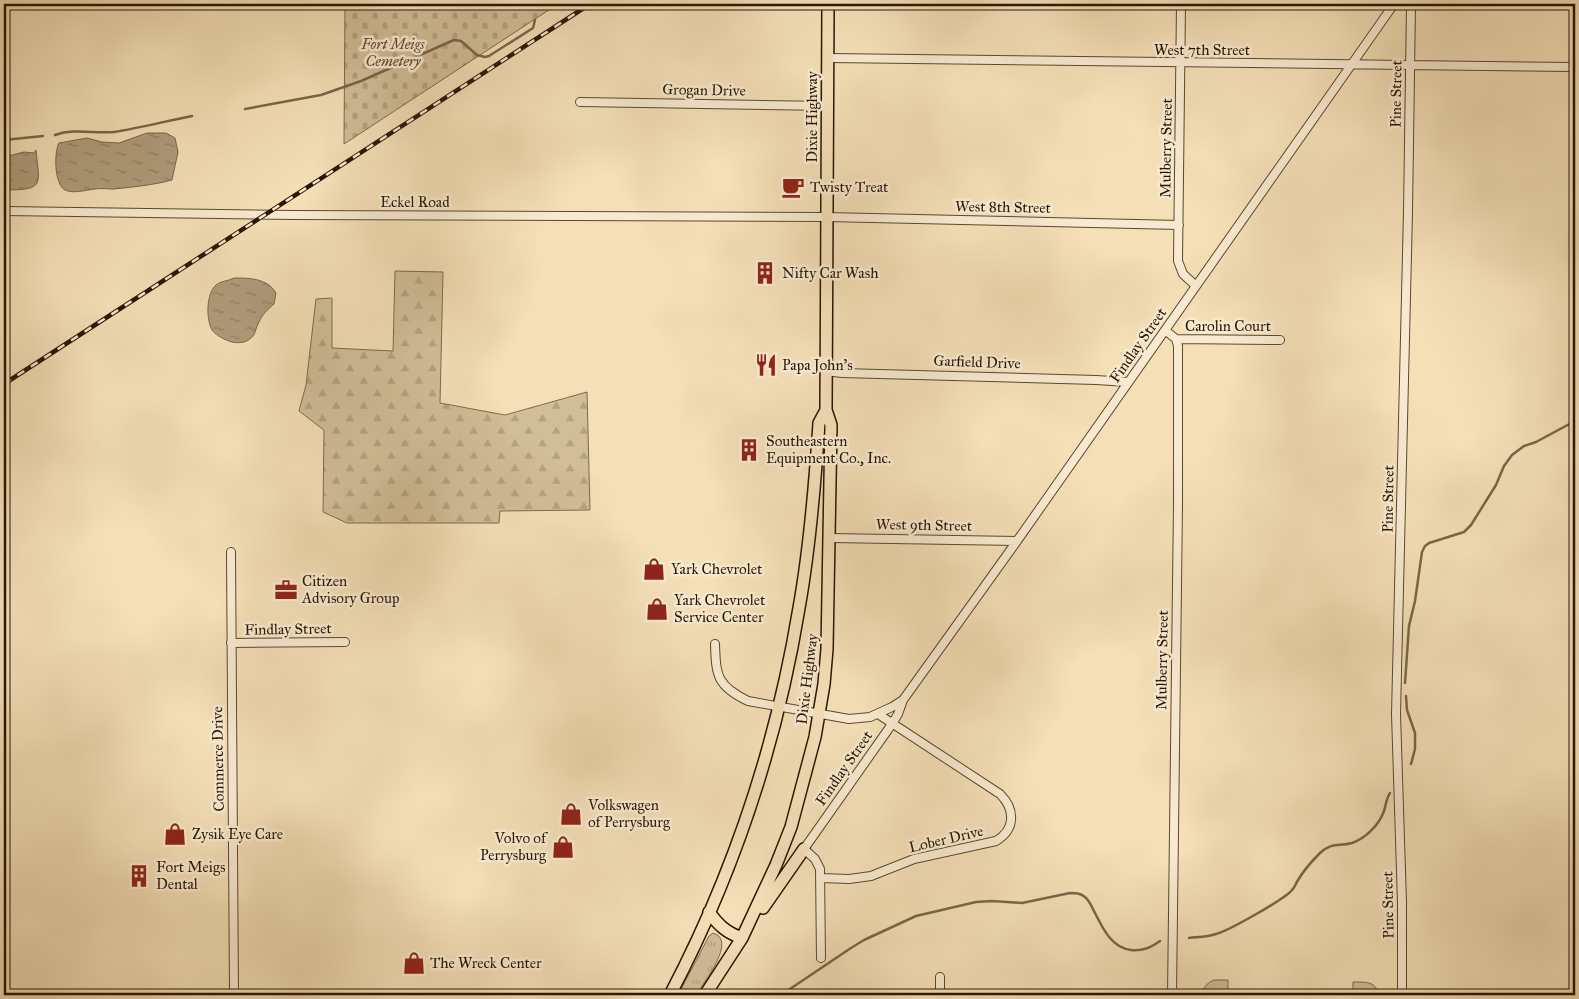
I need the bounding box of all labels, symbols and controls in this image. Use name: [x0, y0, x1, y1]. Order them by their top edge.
park label: Fort Meigs Cemetery: [360, 35, 425, 70]
street label: West 7th Street: [1154, 41, 1251, 59]
street label: Pine Street: [1386, 59, 1406, 128]
street label: Dixie Highway: [803, 70, 821, 163]
street label: Grogan Drive: [662, 80, 746, 100]
street label: Mulberry Street: [1156, 97, 1176, 198]
cafe icon: Twisty Treat: [780, 174, 806, 200]
place label: Twisty Treat: [810, 178, 889, 196]
street label: Eckel Road: [380, 193, 450, 211]
street label: West 8th Street: [955, 197, 1052, 217]
building icon: Nifty Car Wash: [752, 260, 778, 286]
place label: Nifty Car Wash: [782, 264, 879, 282]
street label: Findlay Street: [1106, 304, 1171, 386]
street label: Carolin Court: [1185, 317, 1272, 335]
street label: Garfield Drive: [933, 351, 1021, 373]
restaurant icon: Papa John's: [753, 352, 779, 378]
place label: Papa John's: [782, 356, 853, 375]
place label: Southeastern Equipment Co., Inc.: [766, 432, 891, 468]
building icon: Southeastern Equipment Co., Inc.: [736, 437, 762, 463]
street label: Pine Street: [1378, 464, 1398, 533]
street label: West 9th Street: [876, 515, 973, 535]
shop icon: Yark Chevrolet: [641, 556, 667, 582]
place label: Yark Chevrolet: [671, 560, 763, 578]
place label: Citizen Advisory Group: [301, 572, 400, 607]
office icon: Citizen Advisory Group: [273, 577, 299, 603]
place label: Yark Chevrolet Service Center: [674, 591, 766, 626]
shop icon: Yark Chevrolet Service Center: [644, 596, 670, 622]
street label: Mulberry Street: [1152, 609, 1172, 710]
street label: Findlay Street: [244, 619, 332, 639]
street label: Dixie Highway: [792, 632, 822, 725]
street label: Commerce Drive: [208, 706, 228, 812]
street label: Findlay Street: [812, 727, 877, 809]
place label: Volkswagen of Perrysburg: [587, 796, 671, 831]
shop icon: Volkswagen of Perrysburg: [558, 801, 584, 827]
shop icon: Zysik Eye Care: [162, 821, 188, 847]
street label: Lober Drive: [907, 822, 985, 856]
place label: Zysik Eye Care: [192, 825, 283, 843]
place label: Volvo of Perrysburg: [480, 829, 549, 864]
shop icon: Volvo of Perrysburg: [550, 834, 576, 860]
place label: Fort Meigs Dental: [156, 858, 225, 893]
building icon: Fort Meigs Dental: [126, 863, 152, 889]
street label: Pine Street: [1378, 870, 1398, 939]
shop icon: The Wreck Center: [401, 950, 427, 976]
place label: The Wreck Center: [430, 954, 542, 972]

